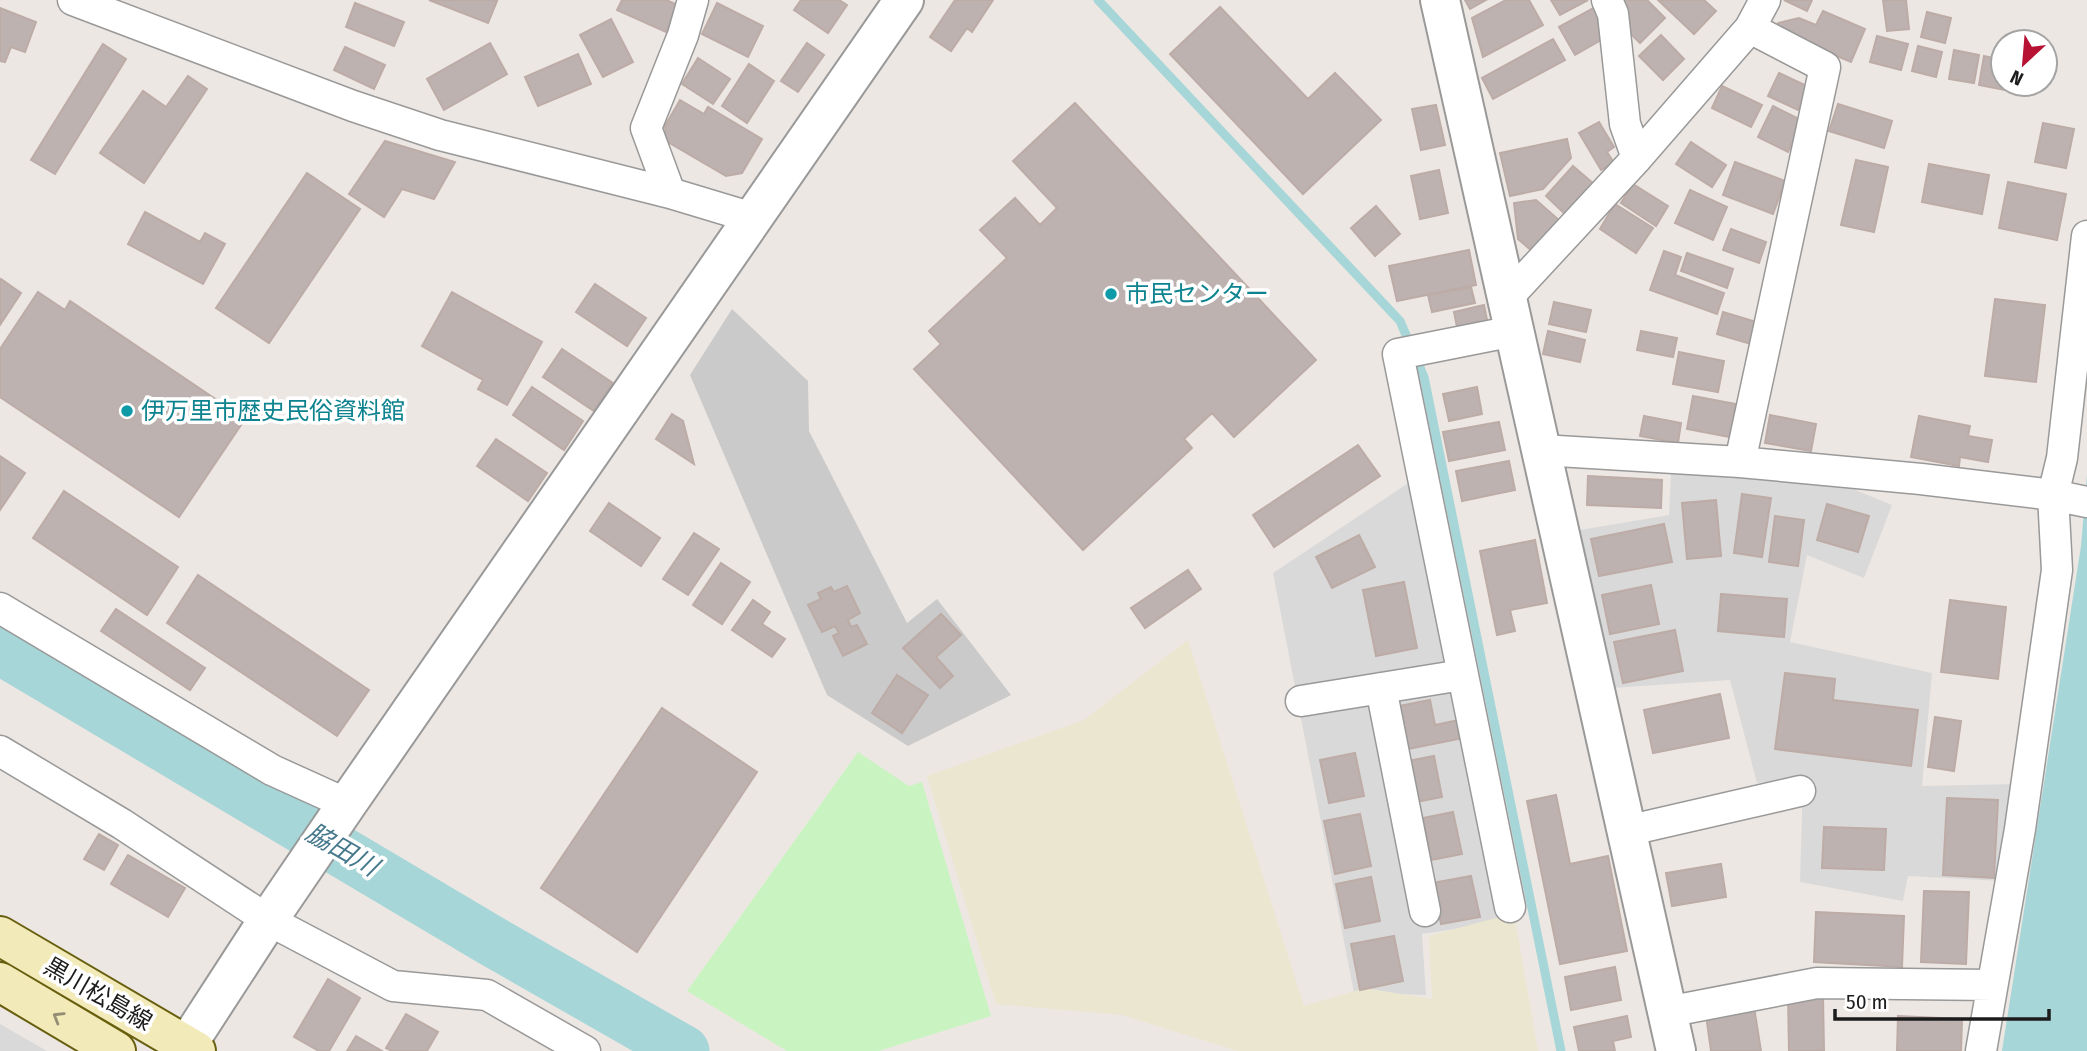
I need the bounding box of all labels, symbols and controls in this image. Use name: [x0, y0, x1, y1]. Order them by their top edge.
north arrow: [1989, 28, 2059, 98]
text: N: [2007, 65, 2027, 91]
place label: 市民センター: [1125, 280, 1269, 308]
marker: 市民センター: [1103, 286, 1119, 302]
place label: 伊万里市歴史民俗資料館: [141, 397, 405, 425]
marker: 伊万里市歴史民俗資料館: [119, 403, 135, 419]
water label: 脇田川: [300, 817, 386, 884]
street label: 黒川松島線: [39, 952, 157, 1036]
scale bar: [1835, 978, 2048, 1022]
text: 50 m: [1846, 989, 1888, 1015]
one-way arrow: [52, 1012, 65, 1025]

